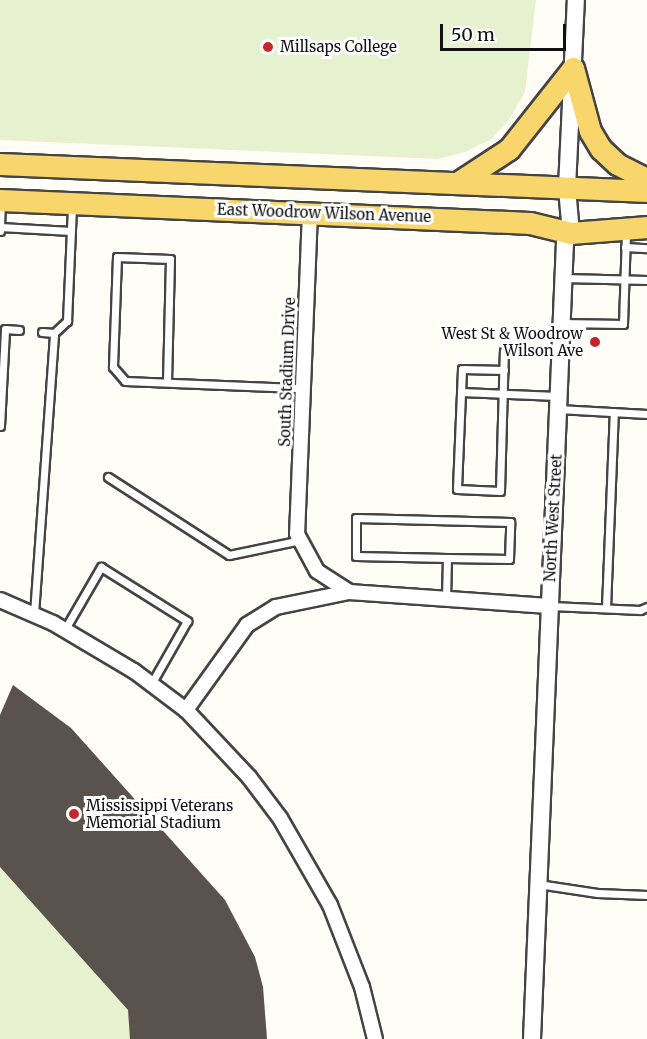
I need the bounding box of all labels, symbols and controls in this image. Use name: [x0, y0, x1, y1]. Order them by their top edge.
scale bar: [443, 12, 569, 50]
text: 50 m: [451, 23, 495, 46]
place label: Millsaps College: [280, 38, 397, 56]
marker: Millsaps College: [261, 40, 275, 54]
street label: East Woodrow Wilson Avenue: [217, 200, 431, 226]
street label: South Stadium Drive: [275, 297, 299, 447]
place label: West St & Woodrow Wilson Ave: [442, 324, 583, 359]
marker: West St & Woodrow Wilson Ave: [588, 335, 602, 349]
street label: North West Street: [541, 454, 565, 582]
place label: Mississippi Veterans Memorial Stadium: [86, 796, 233, 831]
marker: Mississippi Veterans Memorial Stadium: [67, 807, 81, 821]

